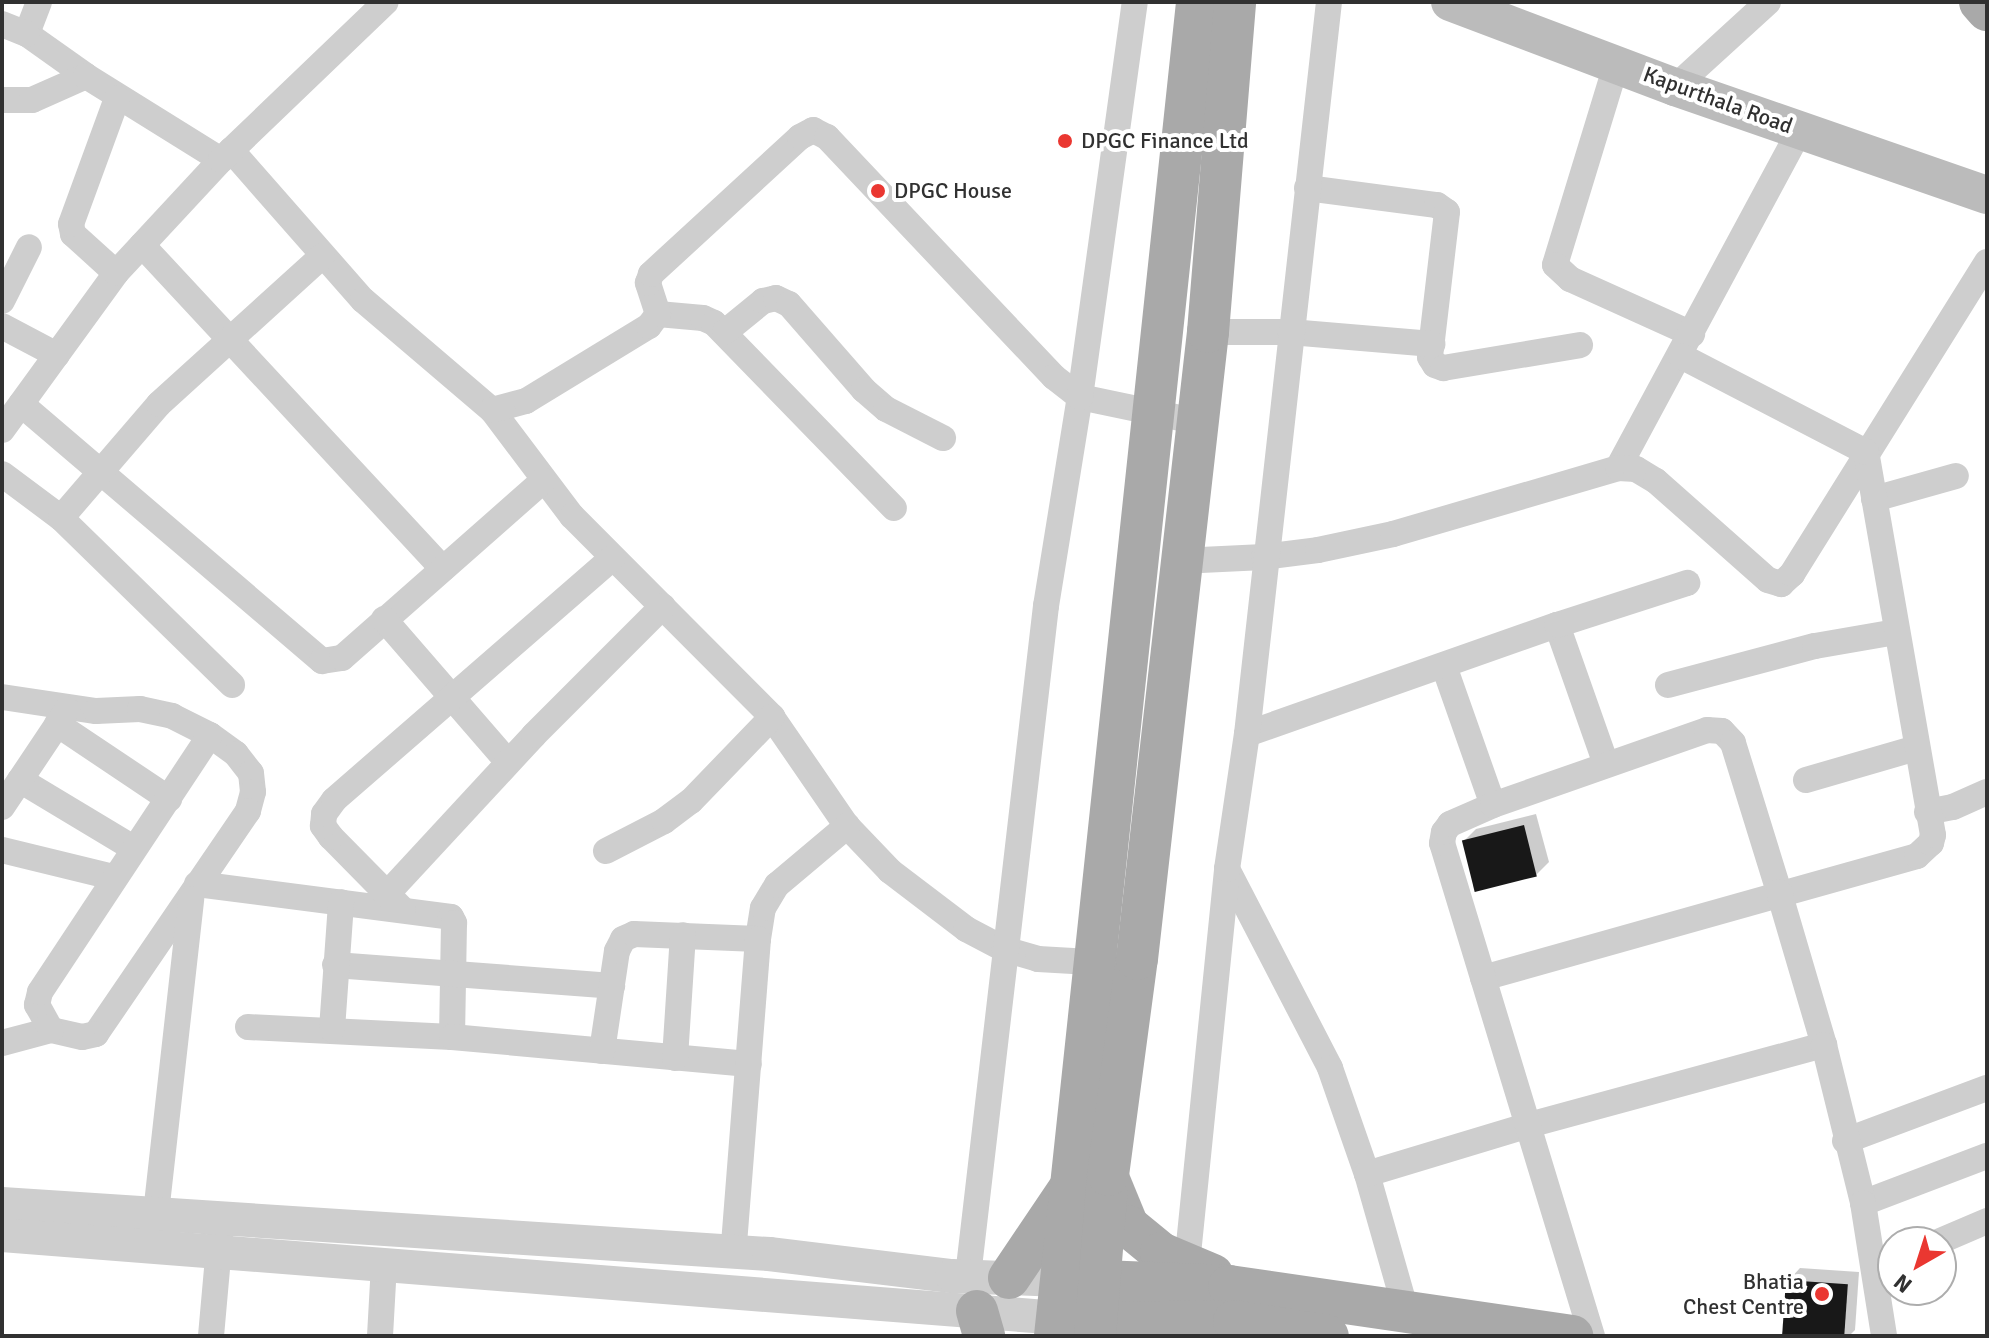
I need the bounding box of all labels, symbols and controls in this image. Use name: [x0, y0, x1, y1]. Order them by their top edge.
street label: Kapurthala Road: [1640, 61, 1796, 139]
place label: DPGC Finance Ltd: [1081, 128, 1249, 154]
marker: DPGC Finance Ltd: [1056, 132, 1074, 150]
place label: DPGC House: [894, 178, 1012, 204]
marker: DPGC House: [869, 182, 887, 200]
north arrow: [1877, 1226, 1957, 1306]
place label: Bhatia Chest Centre: [1683, 1268, 1804, 1320]
text: N: [1888, 1268, 1917, 1299]
marker: Bhatia Chest Centre: [1811, 1283, 1833, 1305]

